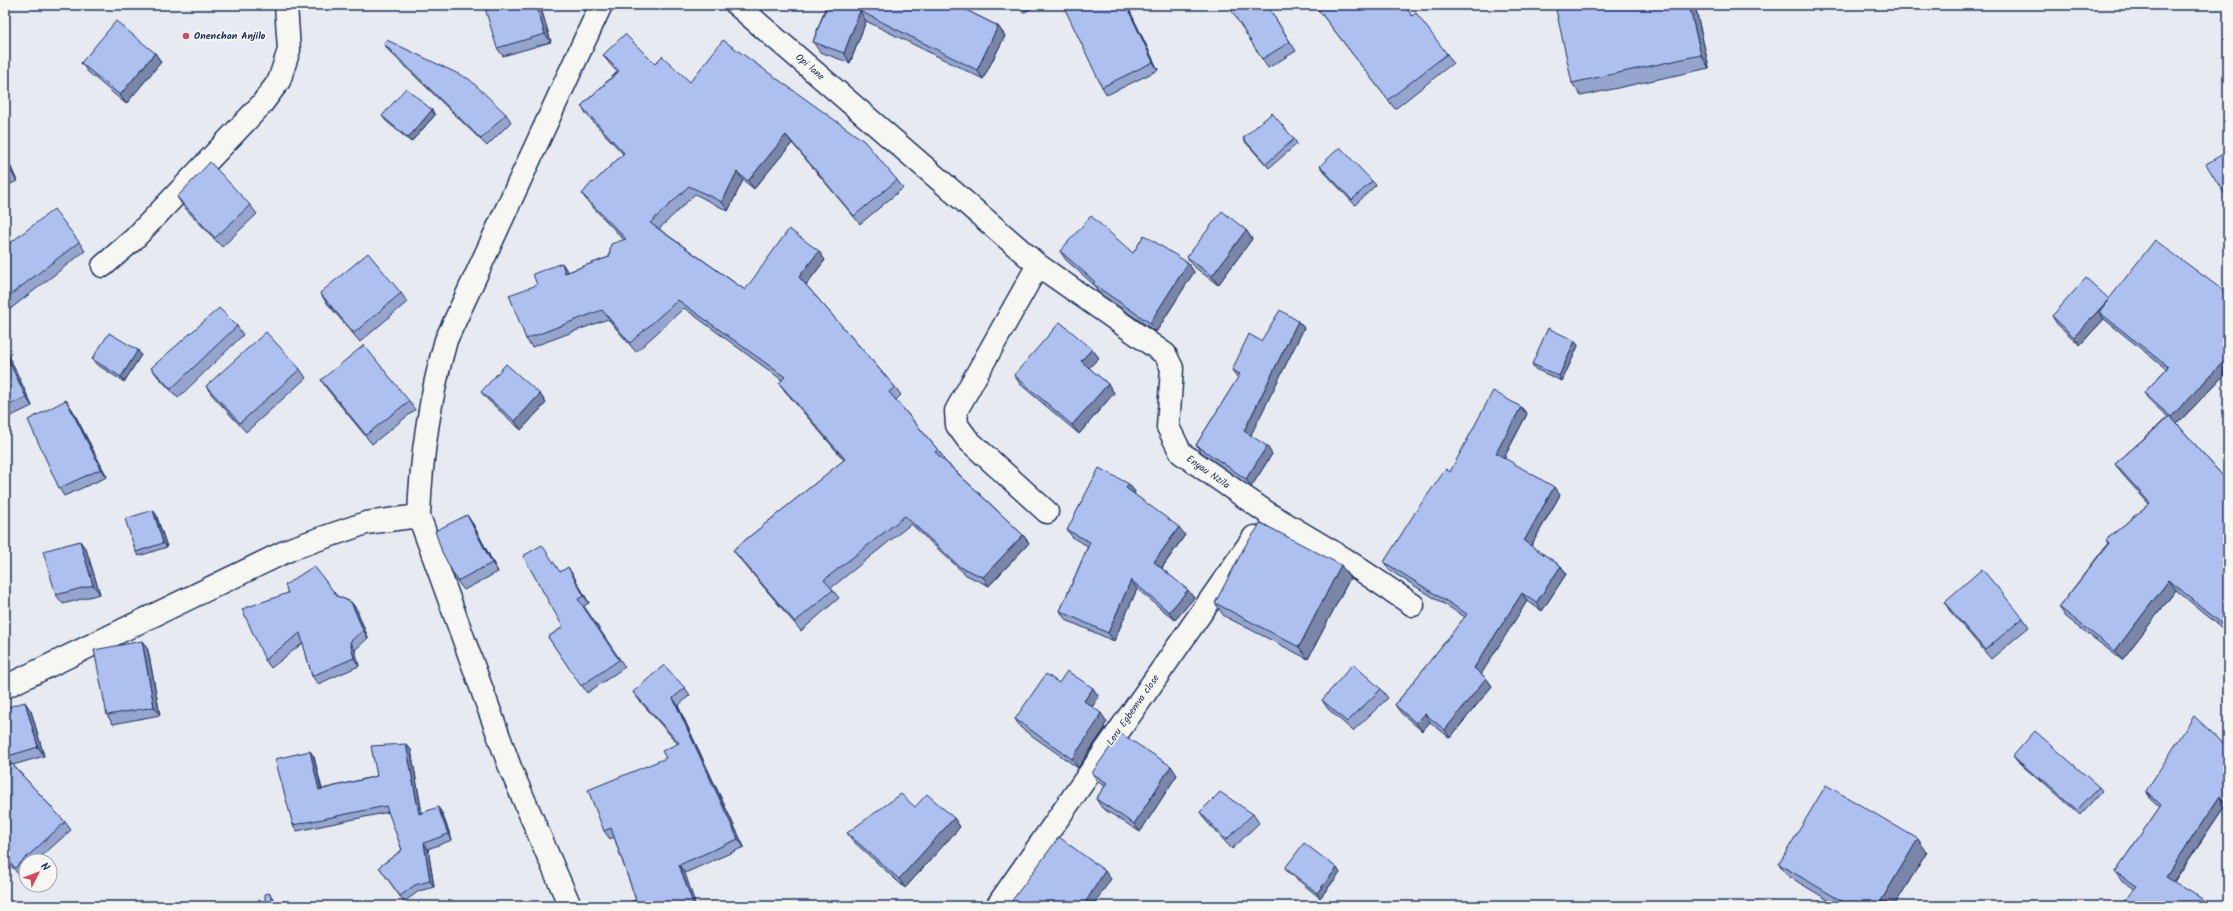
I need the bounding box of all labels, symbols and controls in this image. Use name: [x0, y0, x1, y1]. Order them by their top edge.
place label: Onenchan Anjilo: [194, 28, 266, 44]
marker: Onenchan Anjilo: [181, 31, 191, 41]
street label: Opi lane: [792, 50, 829, 85]
street label: Enyau Nzila: [1183, 451, 1233, 493]
street label: Leru Egbemva close: [1102, 671, 1164, 749]
north arrow: [18, 853, 58, 893]
text: N: [36, 858, 54, 876]

